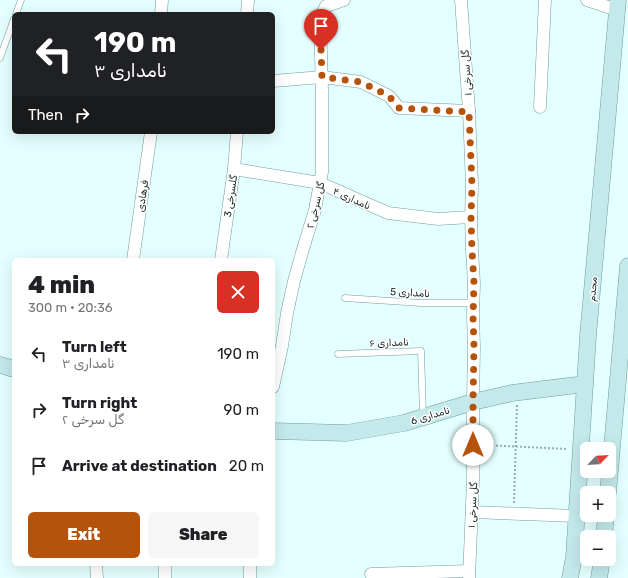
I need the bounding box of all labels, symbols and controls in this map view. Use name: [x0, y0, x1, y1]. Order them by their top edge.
pin: [304, 9, 338, 50]
icon: arrive: [310, 15, 332, 37]
text: 190 m: [94, 26, 177, 59]
icon: left: [28, 28, 80, 80]
street label: گل سرخی ۱: [459, 49, 475, 96]
text: نامداری ۳: [94, 60, 167, 82]
icon: right: [71, 104, 93, 126]
text: Then: [28, 106, 63, 124]
street label: گلسرخی 3: [222, 174, 240, 218]
street label: فرهادی: [135, 179, 151, 213]
street label: گل سرخی ۲: [304, 180, 328, 230]
street label: نامداری ۴: [331, 185, 372, 212]
text: 4 min: [28, 271, 95, 299]
button: close: [217, 271, 259, 313]
street label: مجدم: [586, 276, 600, 302]
street label: نامداری 5: [390, 286, 430, 300]
text: 300 m · 20:36: [28, 300, 113, 315]
street label: نامداری ۶: [369, 336, 409, 350]
text: Turn left: [62, 338, 127, 356]
icon: left: [28, 343, 50, 365]
text: 190 m: [217, 345, 259, 363]
text: نامداری ۳: [62, 356, 115, 371]
text: Turn right: [62, 394, 137, 412]
icon: right: [28, 399, 50, 421]
text: 90 m: [224, 401, 259, 419]
street label: نامداری 6: [409, 404, 451, 428]
text: گل سرخی ۲: [62, 412, 124, 427]
position arrow: [452, 424, 494, 466]
north arrow: [580, 442, 616, 478]
map controls: [580, 442, 616, 566]
icon: arrive: [28, 455, 50, 477]
text: Arrive at destination: [62, 457, 217, 475]
text: 20 m: [229, 457, 264, 475]
street label: گل سرخی ۱: [466, 481, 480, 528]
button: +: [580, 486, 616, 522]
button: Exit: [28, 512, 140, 558]
button: Share: [148, 512, 259, 558]
button: −: [580, 530, 616, 566]

